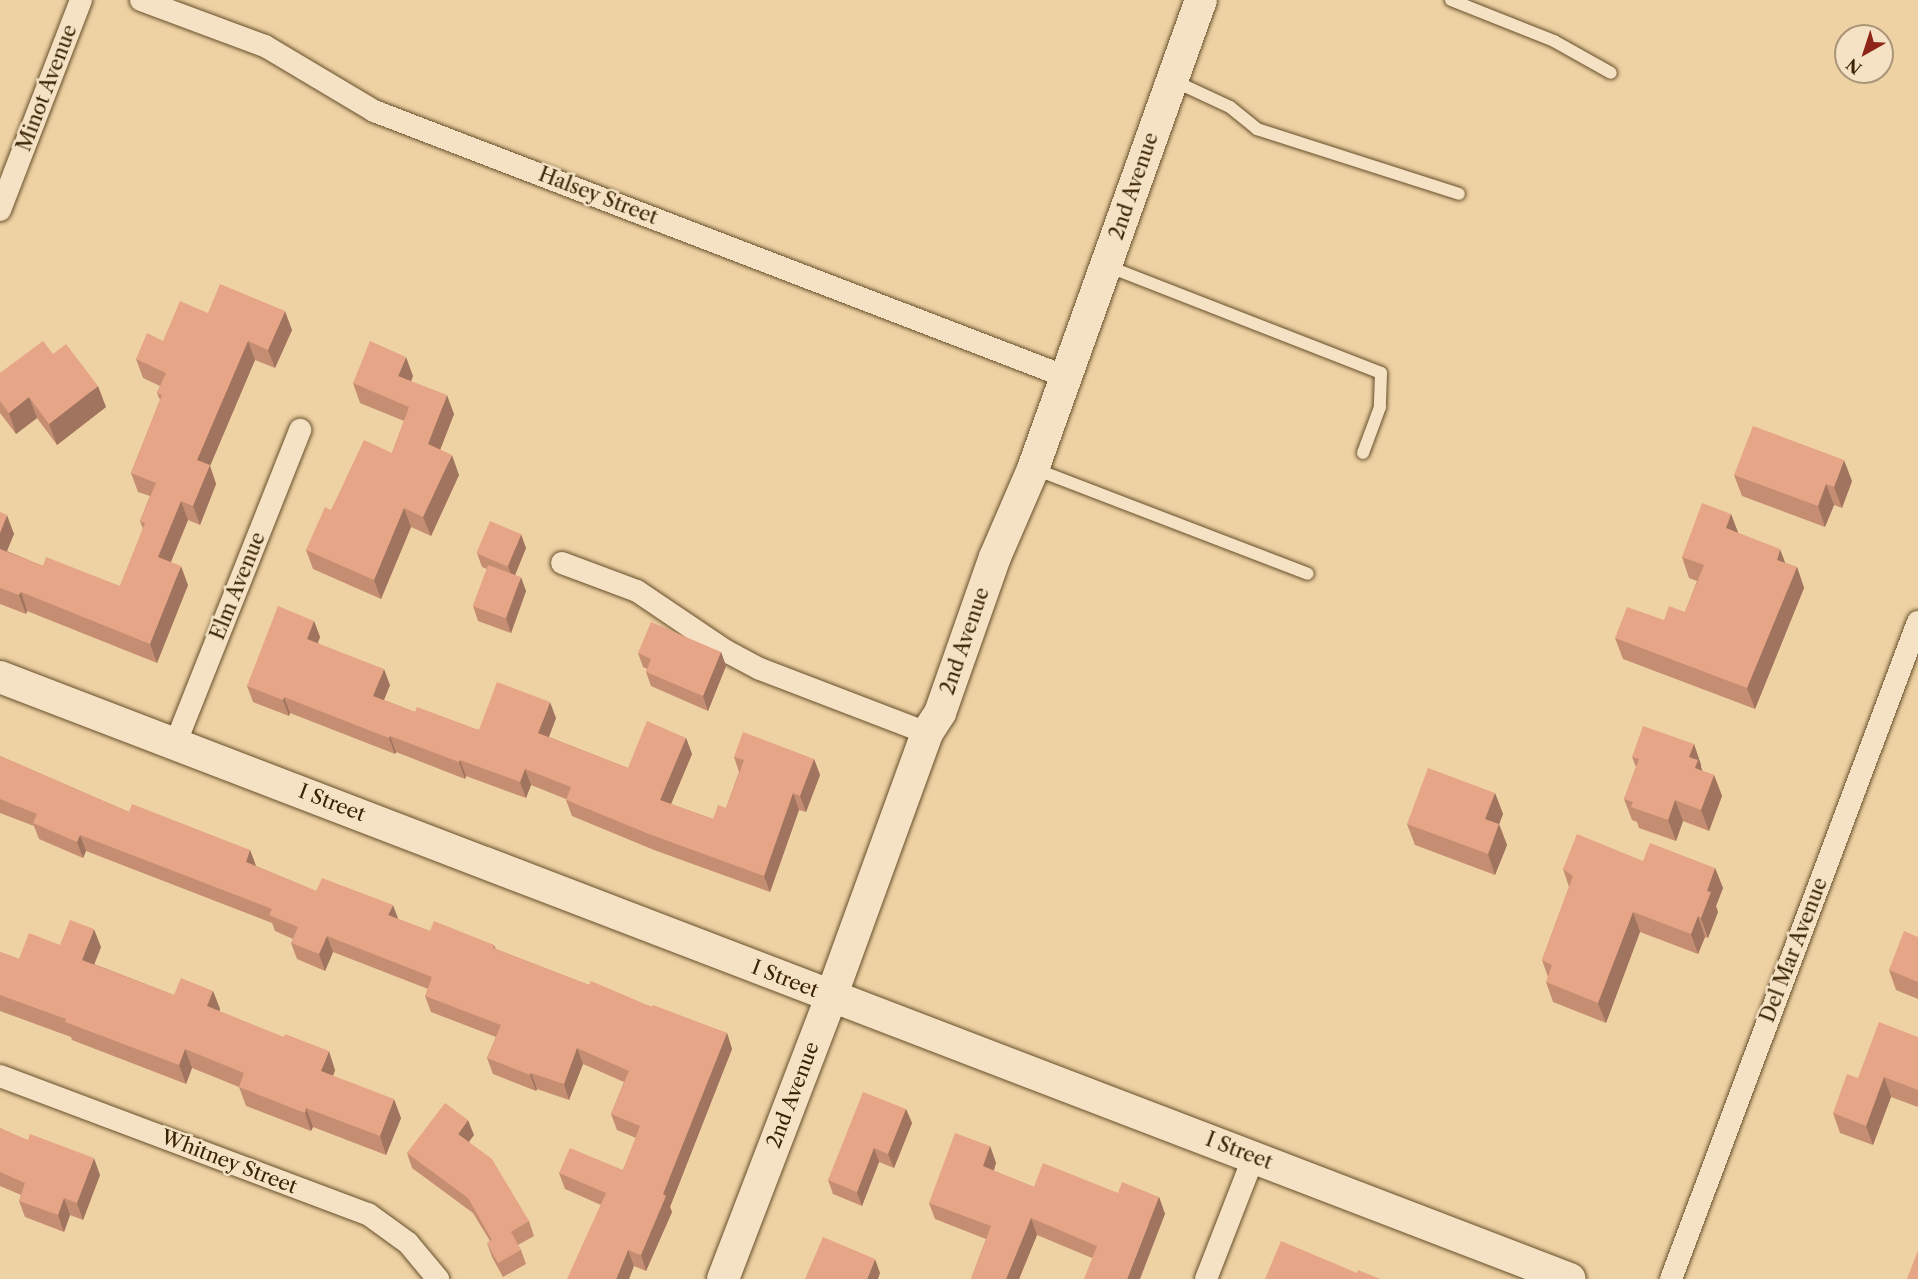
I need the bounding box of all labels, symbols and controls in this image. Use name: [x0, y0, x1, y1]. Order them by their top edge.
street label: Minot Avenue: [12, 21, 82, 155]
north arrow: [1834, 24, 1894, 84]
text: N: [1842, 54, 1866, 79]
street label: 2nd Avenue: [1104, 129, 1164, 243]
street label: Halsey Street: [535, 162, 661, 230]
street label: Elm Avenue: [205, 528, 271, 644]
street label: 2nd Avenue: [935, 584, 995, 698]
street label: I Street: [295, 779, 369, 827]
street label: Del Mar Avenue: [1755, 874, 1833, 1026]
street label: I Street: [748, 955, 822, 1003]
street label: 2nd Avenue: [762, 1038, 824, 1152]
street label: Whitney Street: [157, 1125, 301, 1199]
street label: I Street: [1202, 1127, 1276, 1175]

